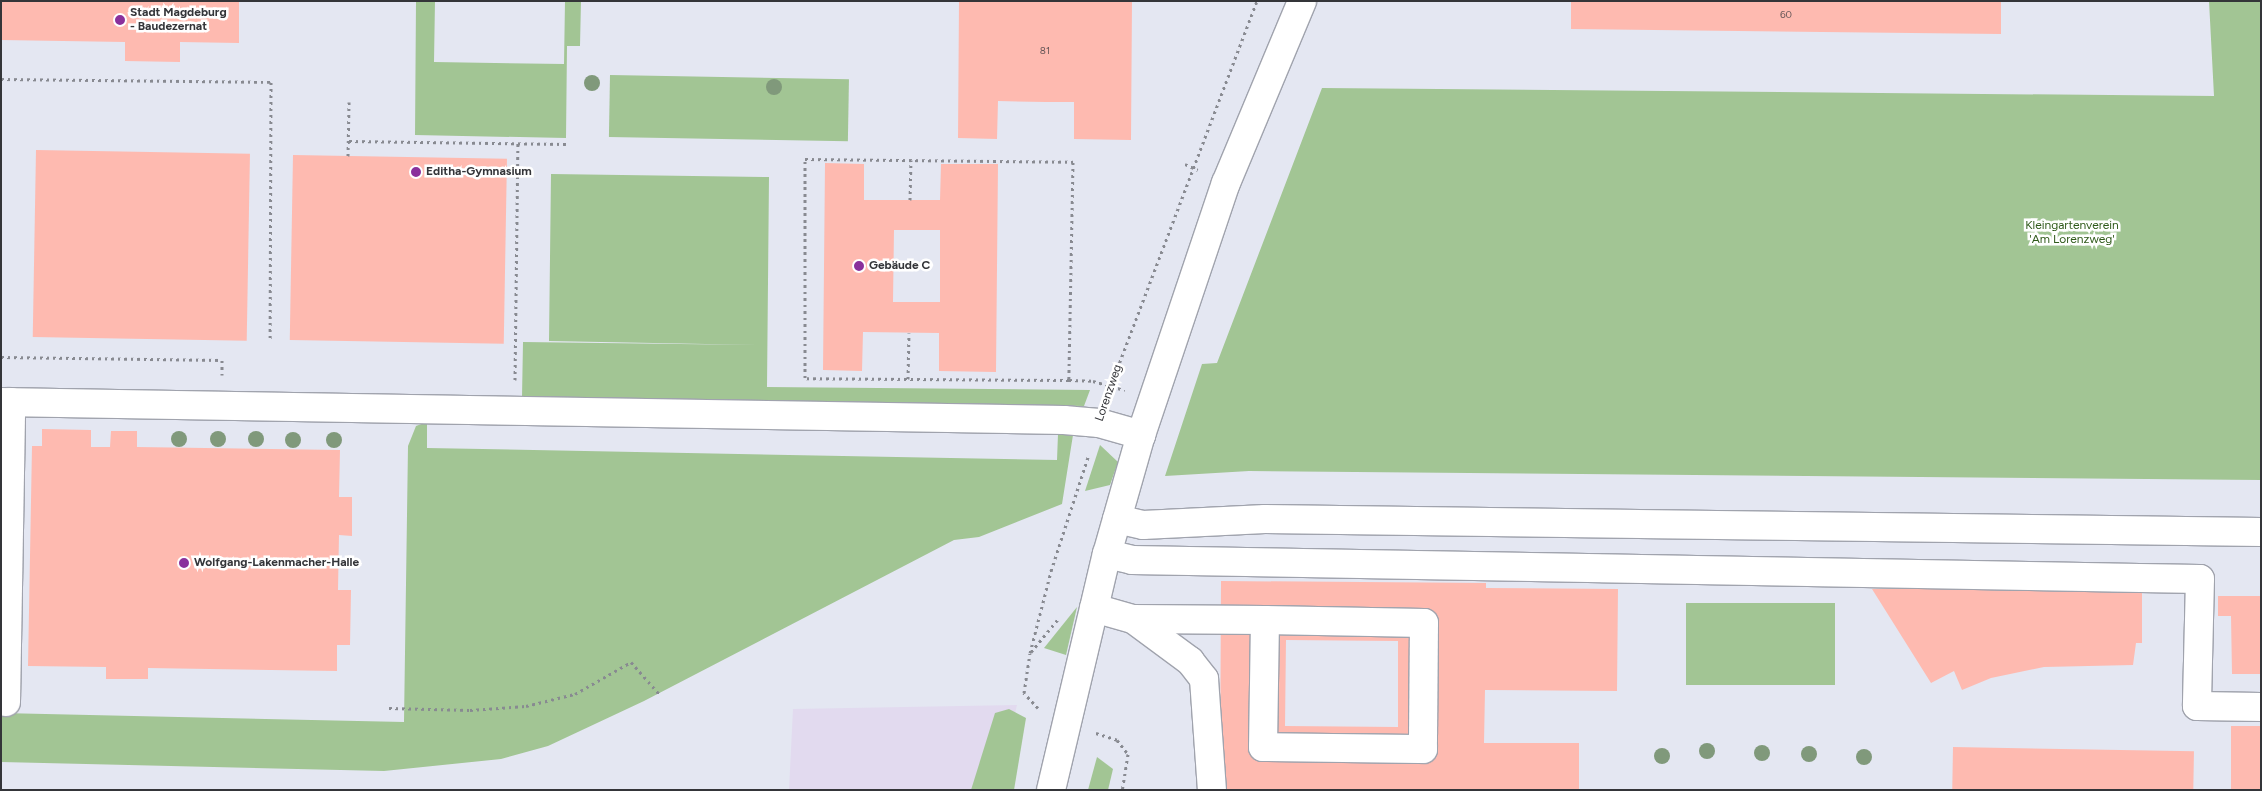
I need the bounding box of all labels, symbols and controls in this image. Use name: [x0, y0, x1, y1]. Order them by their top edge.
place label: Stadt Magdeburg - Baudezernat: [130, 6, 227, 34]
house number: 60: [1780, 9, 1792, 21]
marker: Stadt Magdeburg - Baudezernat: [114, 14, 126, 26]
house number: 81: [1040, 45, 1050, 57]
place label: Editha-Gymnasium: [426, 165, 532, 179]
marker: Editha-Gymnasium: [410, 166, 422, 178]
park label: Kleingartenverein 'Am Lorenzweg': [2025, 219, 2119, 247]
place label: Gebäude C: [869, 259, 930, 273]
marker: Gebäude C: [853, 260, 865, 272]
street label: Lorenzweg: [1093, 363, 1125, 423]
place label: Wolfgang-Lakenmacher-Halle: [194, 556, 359, 570]
marker: Wolfgang-Lakenmacher-Halle: [178, 557, 190, 569]

